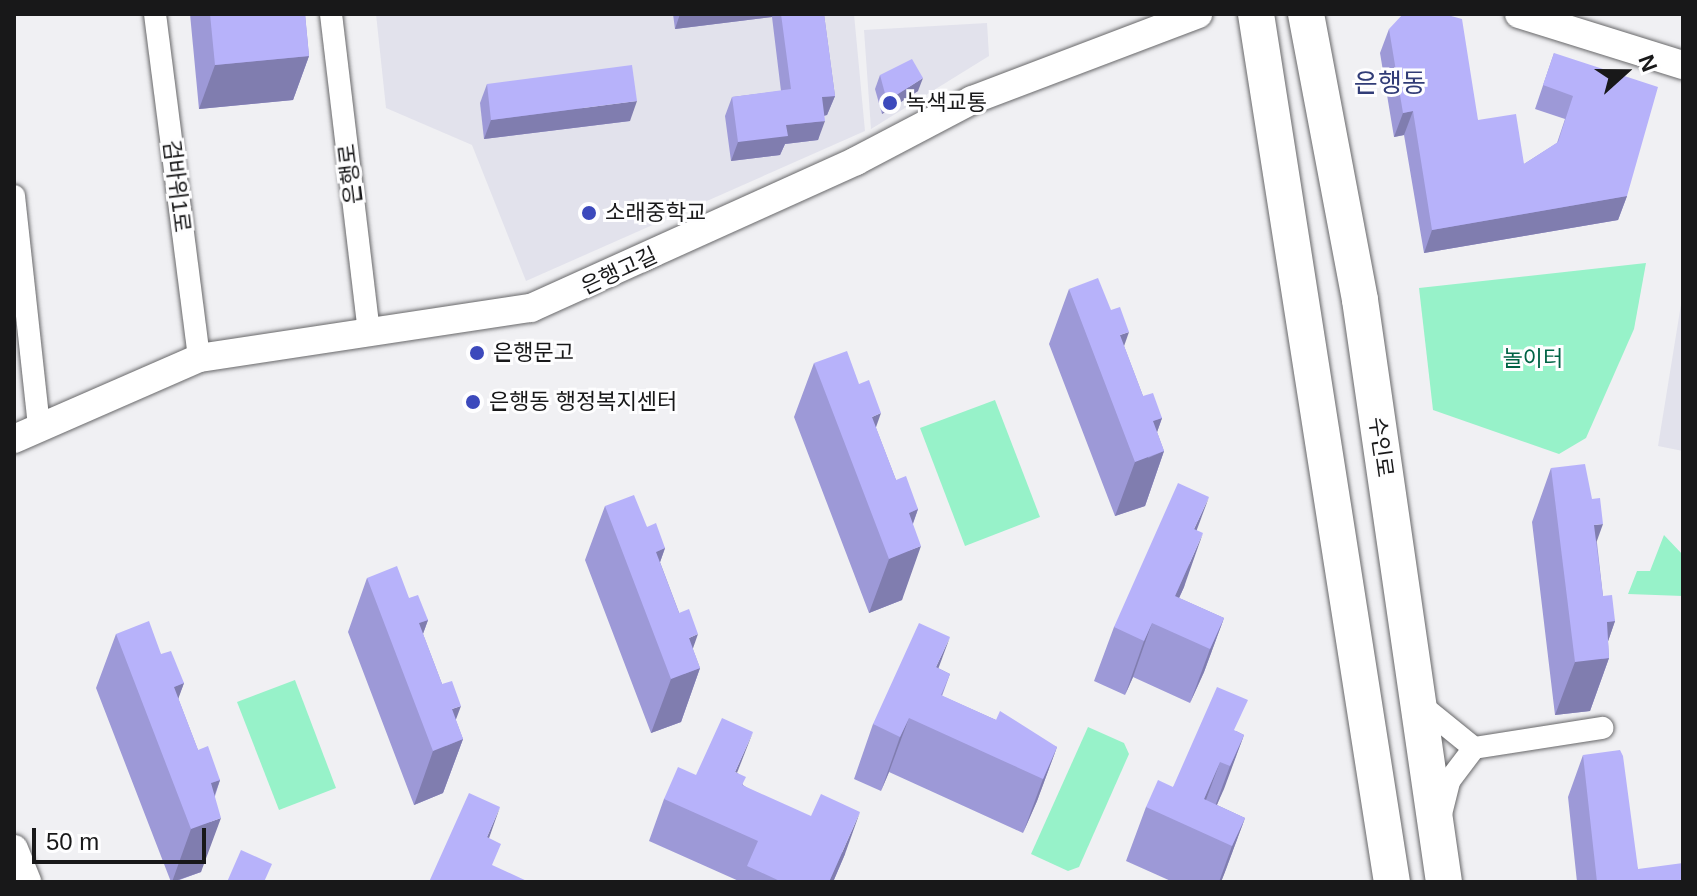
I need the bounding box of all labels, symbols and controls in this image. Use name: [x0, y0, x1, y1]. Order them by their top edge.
north arrow: [1585, 32, 1665, 112]
text: N: [1633, 51, 1662, 75]
district label: 은행동: [1354, 68, 1426, 100]
place label: 녹색교통: [906, 90, 987, 116]
marker: 녹색교통: [881, 94, 899, 112]
street label: 검바위1로: [158, 138, 196, 234]
street label: 은행로: [333, 142, 367, 206]
place label: 소래중학교: [605, 200, 706, 226]
marker: 소래중학교: [580, 204, 598, 222]
street label: 은행고길: [577, 242, 661, 300]
place label: 은행문고: [493, 340, 574, 366]
marker: 은행문고: [468, 344, 486, 362]
park label: 놀이터: [1503, 346, 1563, 372]
place label: 은행동 행정복지센터: [489, 389, 677, 415]
marker: 은행동 행정복지센터: [464, 393, 482, 411]
street label: 수인로: [1364, 415, 1398, 479]
scale bar: [36, 812, 210, 862]
text: 50 m: [46, 828, 99, 855]

